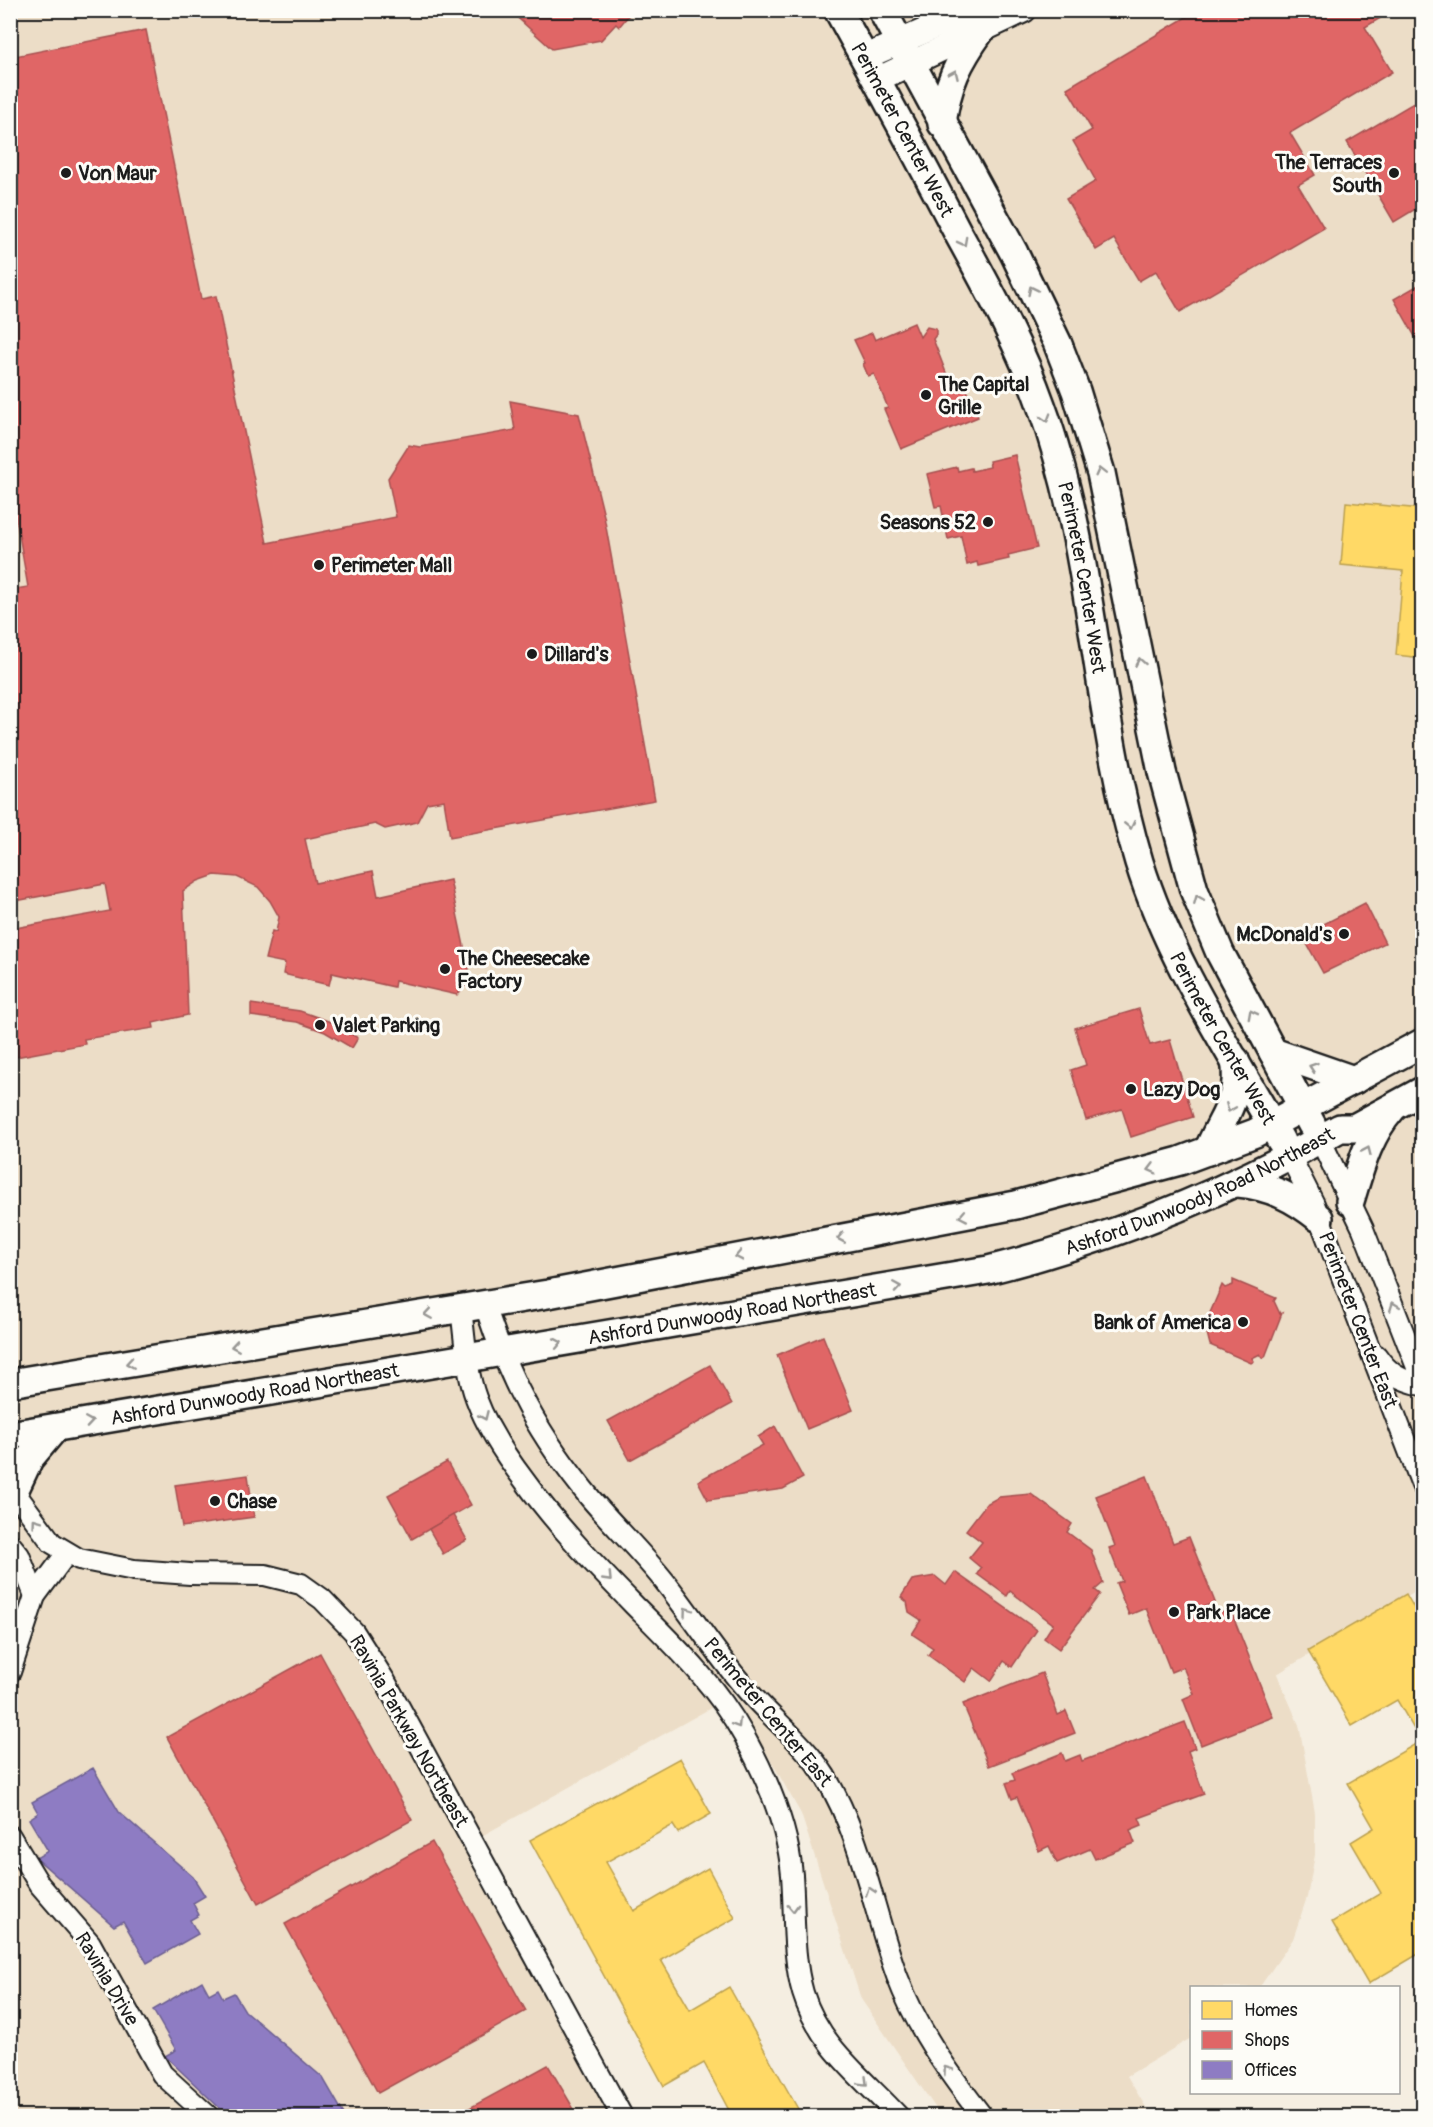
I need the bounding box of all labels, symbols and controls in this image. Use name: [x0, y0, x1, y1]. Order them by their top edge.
street label: Perimeter Center West: [846, 38, 960, 222]
one-way arrow: [946, 69, 958, 80]
place label: The Terraces South: [1274, 150, 1382, 198]
place label: Von Maur: [78, 161, 158, 186]
marker: Von Maur: [59, 166, 73, 180]
marker: The Terraces South: [1387, 166, 1401, 180]
one-way arrow: [956, 236, 967, 246]
one-way arrow: [1027, 285, 1039, 296]
place label: The Capital Grille: [937, 372, 1029, 420]
marker: The Capital Grille: [919, 388, 933, 402]
one-way arrow: [1039, 412, 1051, 423]
one-way arrow: [1095, 467, 1108, 477]
street label: Perimeter Center West: [1052, 479, 1112, 676]
place label: Seasons 52: [879, 510, 976, 535]
marker: Seasons 52: [981, 515, 995, 529]
place label: Perimeter Mall: [331, 553, 452, 578]
marker: Perimeter Mall: [312, 558, 326, 572]
place label: Dillard's: [544, 642, 608, 667]
marker: Dillard's: [525, 647, 539, 661]
one-way arrow: [1134, 658, 1147, 668]
one-way arrow: [1122, 820, 1135, 830]
one-way arrow: [1193, 894, 1205, 905]
place label: McDonald's: [1236, 922, 1332, 947]
marker: McDonald's: [1337, 927, 1351, 941]
place label: The Cheesecake Factory: [456, 946, 591, 994]
street label: Perimeter Center West: [1164, 948, 1282, 1130]
marker: The Cheesecake Factory: [438, 962, 452, 976]
one-way arrow: [1248, 1010, 1259, 1020]
place label: Valet Parking: [332, 1013, 440, 1038]
marker: Valet Parking: [313, 1018, 327, 1032]
one-way arrow: [1308, 1061, 1319, 1074]
place label: Lazy Dog: [1143, 1077, 1220, 1102]
marker: Lazy Dog: [1124, 1082, 1138, 1096]
one-way arrow: [1225, 1102, 1237, 1113]
street label: Ashford Dunwoody Road Northeast: [1061, 1121, 1339, 1260]
one-way arrow: [1359, 1146, 1371, 1157]
one-way arrow: [1147, 1161, 1157, 1174]
one-way arrow: [959, 1210, 968, 1222]
street label: Perimeter Center East: [1313, 1228, 1404, 1413]
one-way arrow: [836, 1231, 846, 1244]
one-way arrow: [734, 1249, 744, 1262]
street label: Ashford Dunwoody Road Northeast: [586, 1276, 879, 1350]
one-way arrow: [892, 1281, 902, 1293]
one-way arrow: [1388, 1301, 1401, 1312]
one-way arrow: [423, 1308, 432, 1320]
place label: Bank of America: [1093, 1310, 1231, 1335]
marker: Bank of America: [1236, 1315, 1250, 1329]
one-way arrow: [554, 1338, 563, 1350]
one-way arrow: [231, 1339, 241, 1352]
street label: Ashford Dunwoody Road Northeast: [108, 1357, 402, 1430]
one-way arrow: [125, 1357, 135, 1369]
one-way arrow: [477, 1409, 489, 1420]
one-way arrow: [84, 1417, 94, 1429]
place label: Chase: [227, 1489, 278, 1514]
marker: Chase: [208, 1494, 222, 1508]
one-way arrow: [32, 1518, 43, 1529]
one-way arrow: [601, 1572, 612, 1582]
place label: Park Place: [1186, 1600, 1272, 1625]
marker: Park Place: [1167, 1605, 1181, 1619]
one-way arrow: [683, 1606, 694, 1617]
street label: Ravinia Parkway Northeast: [344, 1631, 475, 1832]
street label: Perimeter Center East: [698, 1632, 838, 1792]
one-way arrow: [729, 1718, 741, 1728]
one-way arrow: [865, 1886, 878, 1897]
one-way arrow: [787, 1904, 800, 1913]
street label: Ravinia Drive: [69, 1928, 145, 2030]
legend: [1190, 1986, 1400, 2094]
text: Homes: [1244, 1999, 1297, 2022]
text: Shops: [1244, 2029, 1289, 2052]
text: Offices: [1244, 2059, 1296, 2082]
one-way arrow: [943, 2065, 954, 2076]
one-way arrow: [856, 2075, 867, 2086]

